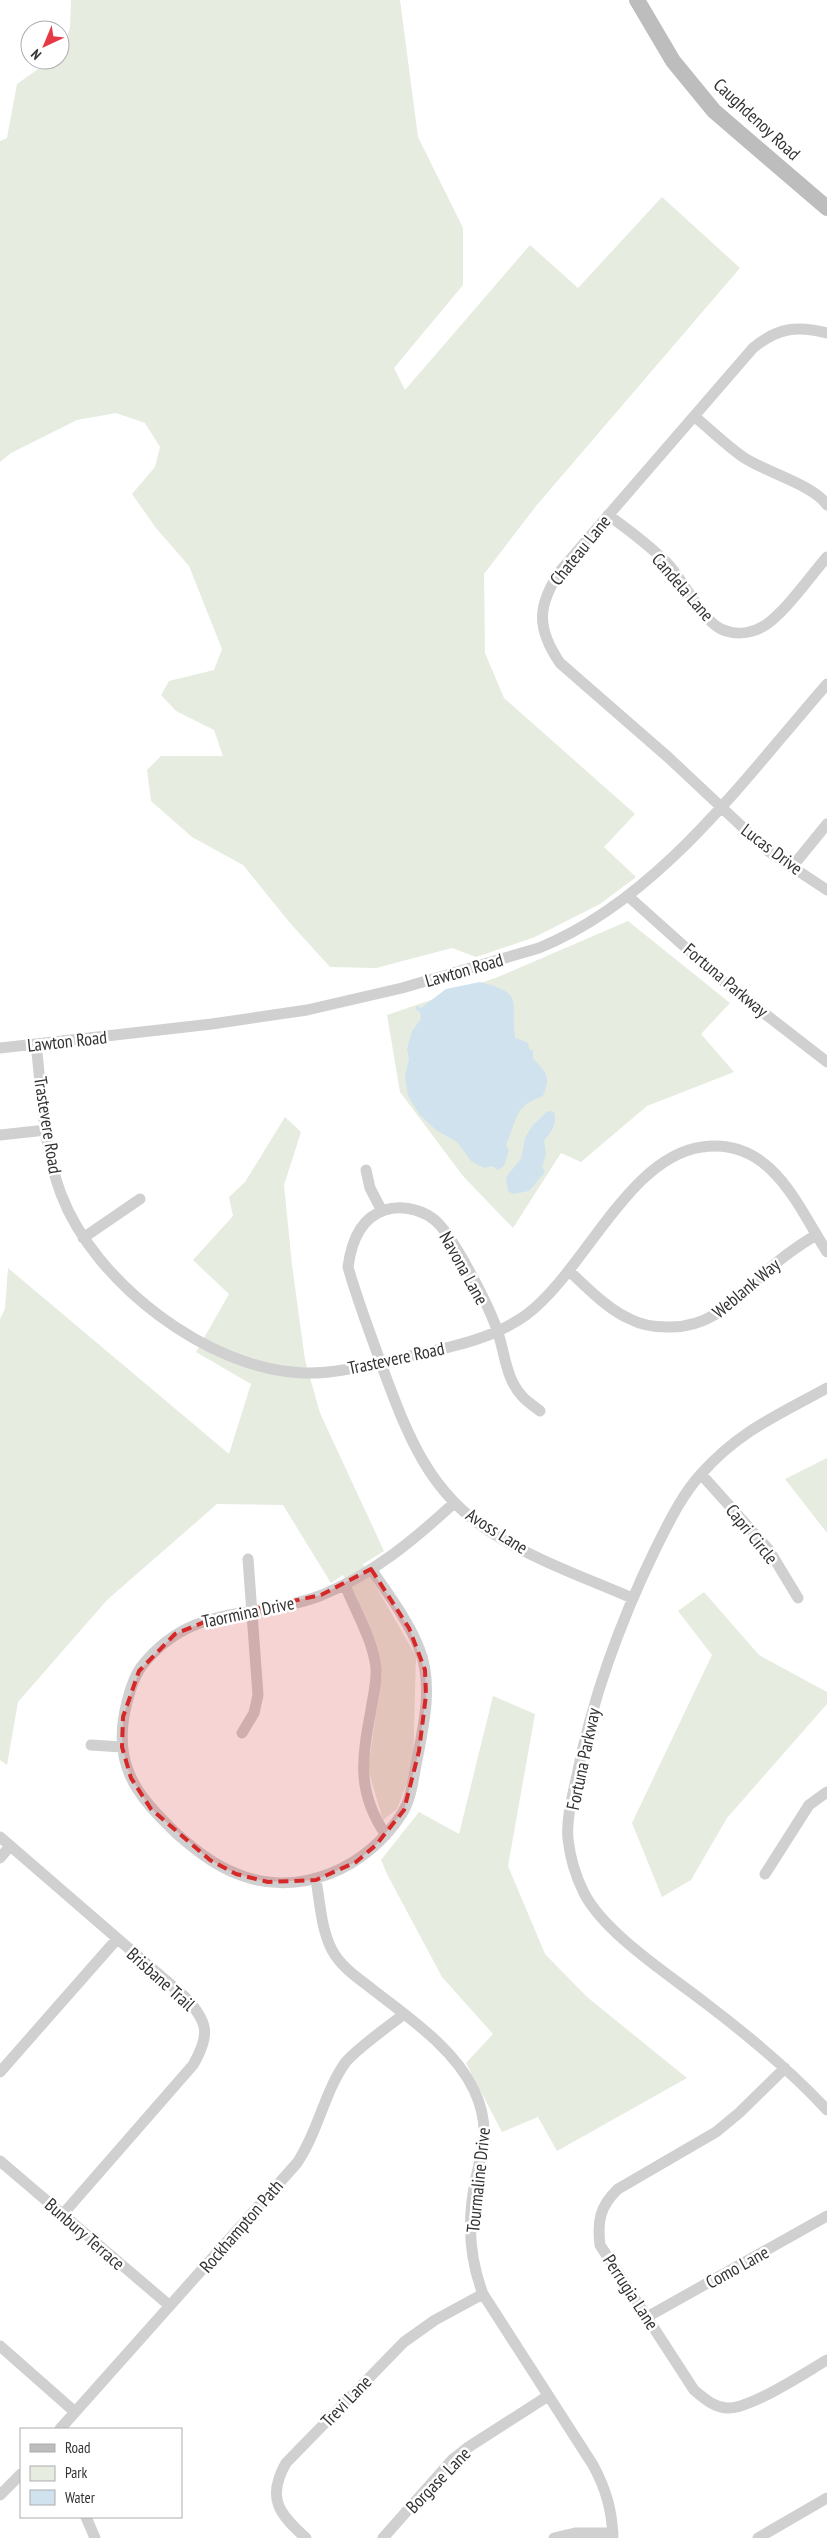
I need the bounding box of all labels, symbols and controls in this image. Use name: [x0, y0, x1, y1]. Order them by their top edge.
north arrow: [20, 20, 70, 70]
text: N: [27, 45, 45, 63]
street label: Caughdenoy Road: [709, 73, 805, 165]
street label: Chateau Lane: [545, 510, 615, 590]
street label: Candela Lane: [647, 548, 719, 626]
street label: Lucas Drive: [737, 818, 807, 880]
street label: Fortuna Parkway: [679, 938, 773, 1022]
street label: Lawton Road: [422, 948, 506, 992]
street label: Lawton Road: [26, 1025, 108, 1057]
street label: Trastevere Road: [29, 1075, 67, 1175]
street label: Navona Lane: [434, 1227, 494, 1309]
street label: Weblank Way: [707, 1253, 785, 1323]
street label: Trastevere Road: [346, 1337, 446, 1379]
street label: Capri Circle: [721, 1499, 783, 1569]
street label: Avoss Lane: [462, 1503, 532, 1559]
street label: Taormina Drive: [200, 1591, 296, 1633]
street label: Fortuna Parkway: [561, 1706, 605, 1812]
street label: Brisbane Trail: [122, 1942, 200, 2016]
street label: Tourmaline Drive: [461, 2126, 495, 2234]
street label: Rockhampton Path: [194, 2175, 288, 2277]
street label: Bunbury Terrace: [40, 2193, 130, 2275]
street label: Como Lane: [701, 2240, 773, 2294]
street label: Perrugia Lane: [598, 2250, 664, 2334]
street label: Trevi Lane: [316, 2370, 376, 2432]
legend: [20, 2428, 182, 2518]
text: Road: [65, 2438, 91, 2457]
street label: Borgase Lane: [401, 2442, 475, 2518]
text: Park: [65, 2463, 87, 2482]
text: Water: [65, 2488, 96, 2507]

